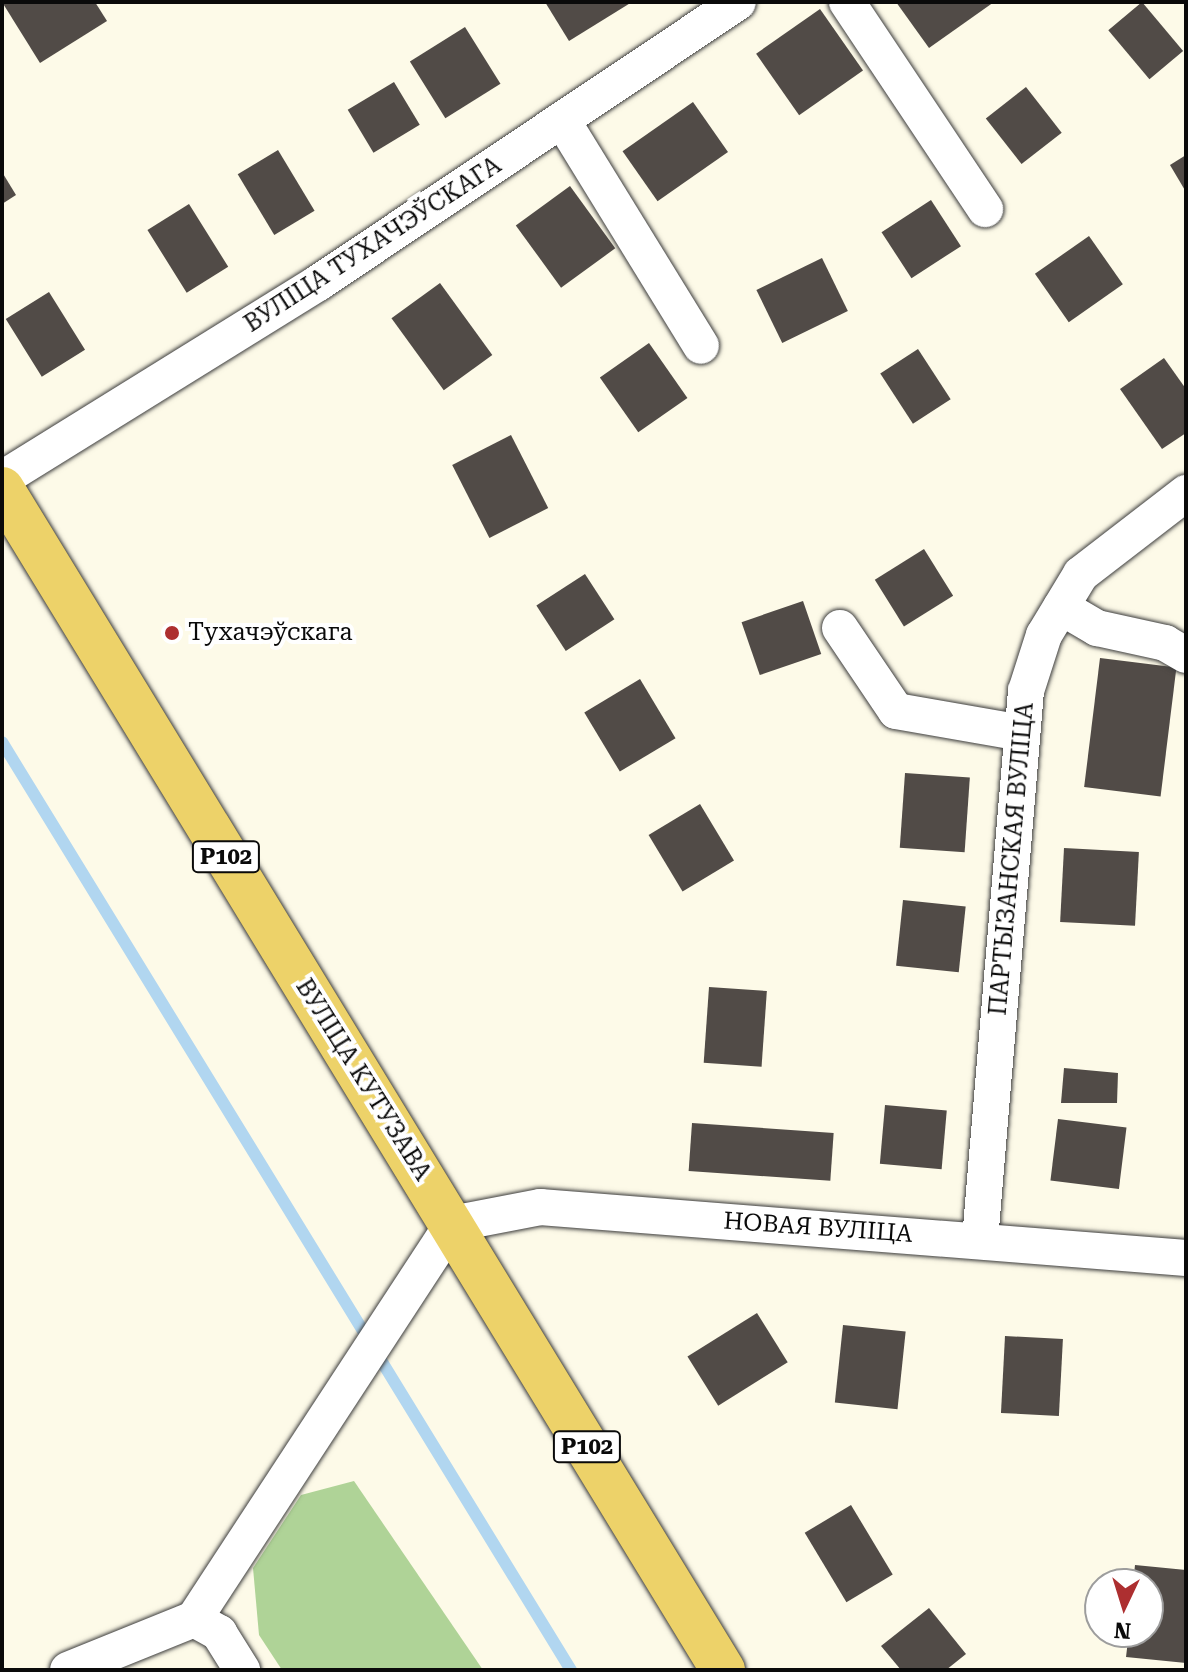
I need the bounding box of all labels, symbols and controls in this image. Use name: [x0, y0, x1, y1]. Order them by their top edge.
street label: ВУЛІЦА ТУХАЧЭЎСКАГА: [239, 151, 507, 339]
place label: Тухачэўскага: [188, 619, 352, 647]
marker: Тухачэўскага: [163, 624, 181, 642]
street label: ПАРТЫЗАНСКАЯ ВУЛІЦА: [984, 701, 1040, 1017]
road number: Р102: [190, 839, 262, 875]
street label: ВУЛІЦА КУТУЗАВА: [289, 974, 437, 1186]
street label: НОВАЯ ВУЛІЦА: [722, 1207, 914, 1249]
road number: Р102: [551, 1429, 623, 1465]
north arrow: [1084, 1568, 1164, 1648]
text: N: [1113, 1617, 1132, 1644]

